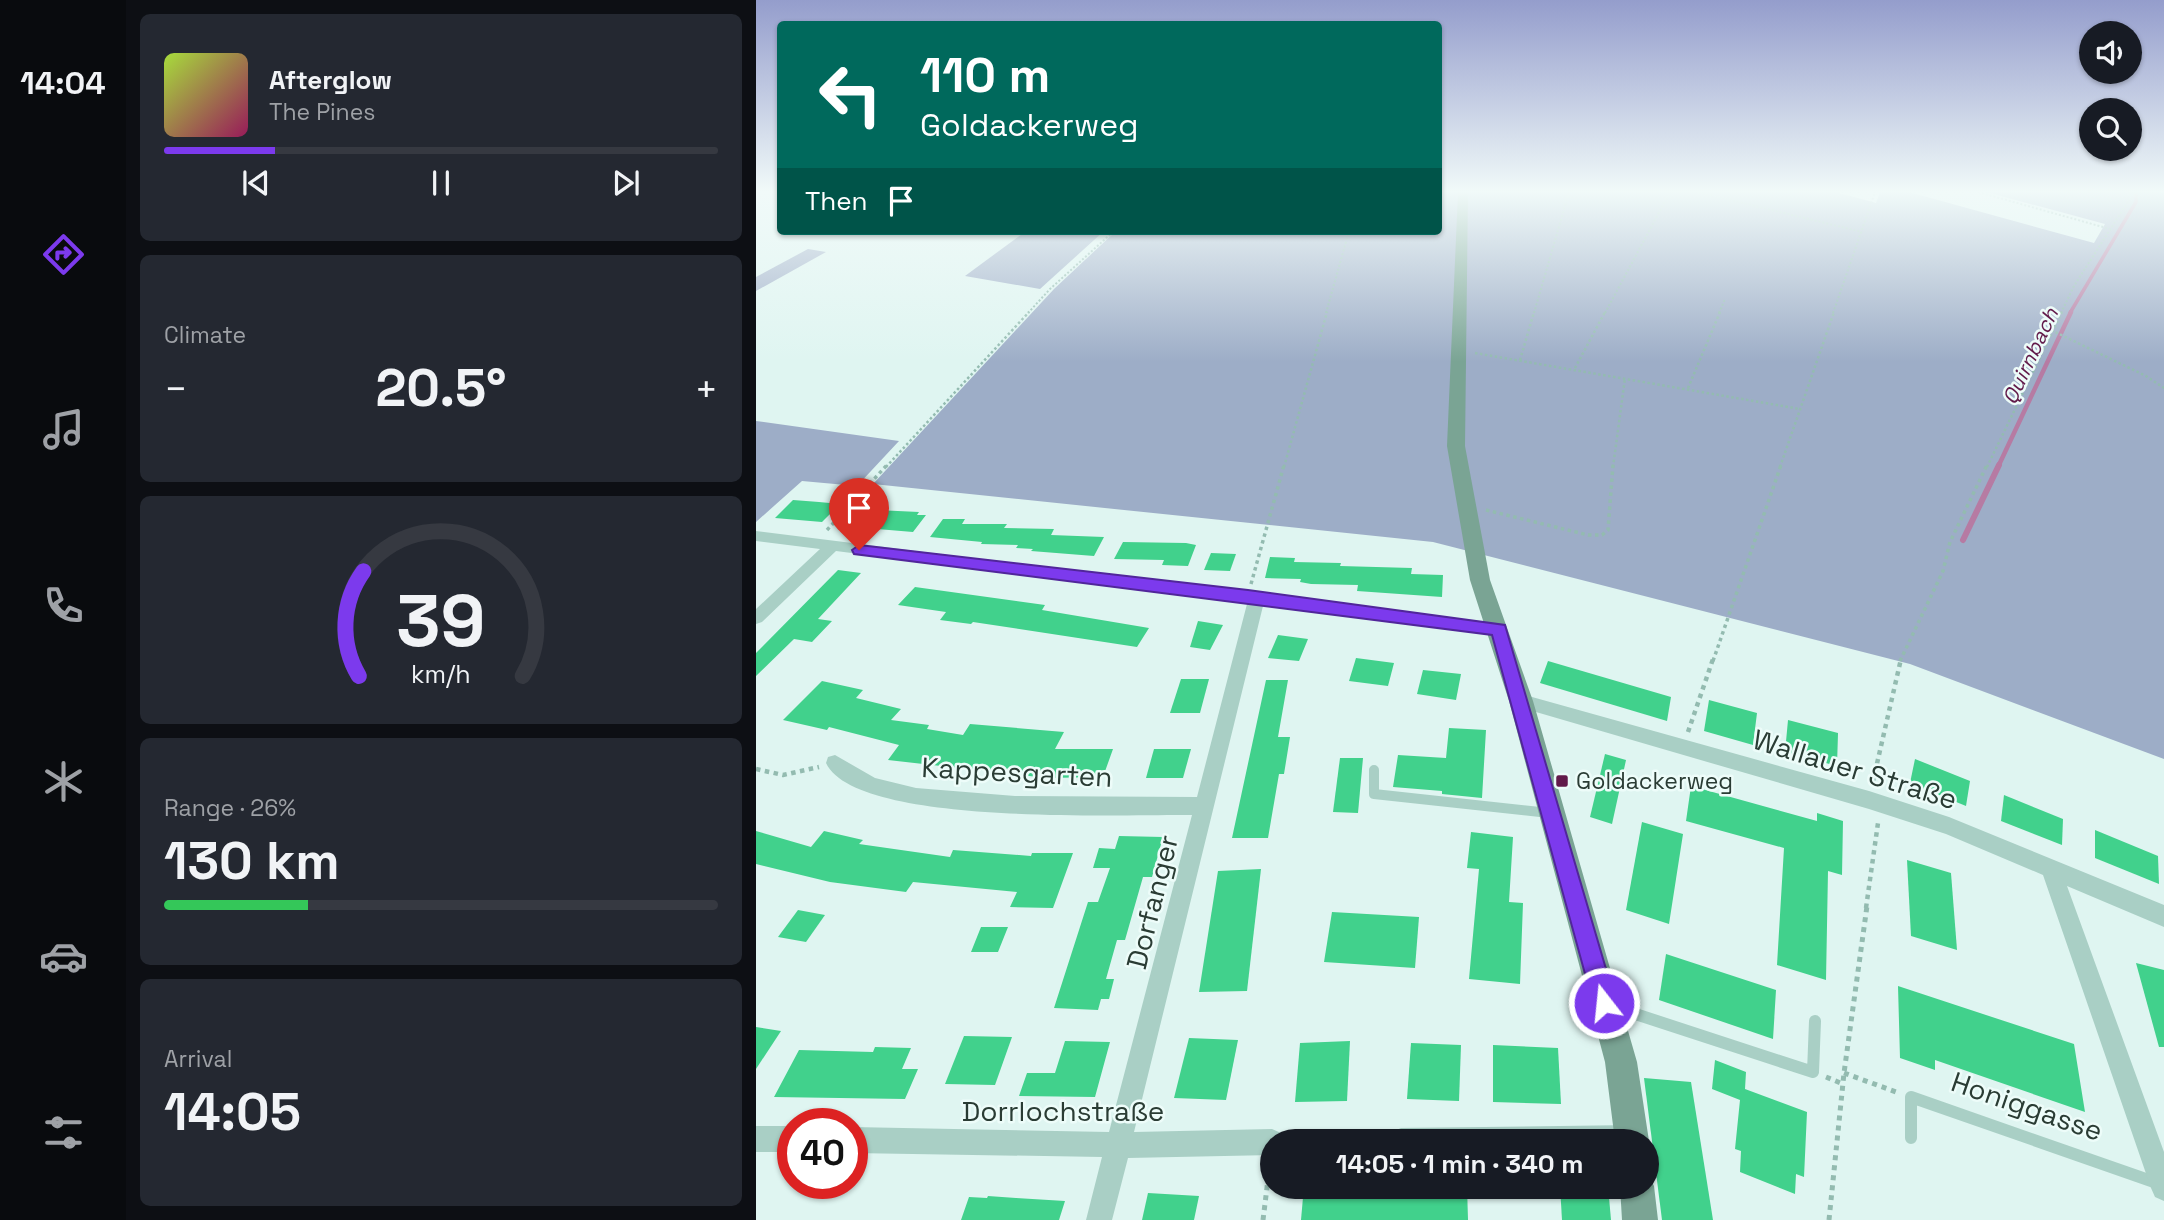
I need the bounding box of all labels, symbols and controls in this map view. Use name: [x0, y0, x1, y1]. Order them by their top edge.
map controls: [2079, 21, 2142, 161]
button: sound: [2079, 21, 2142, 84]
text: 110 m: [920, 44, 1050, 106]
icon: left: [805, 49, 896, 140]
text: 14:04: [20, 63, 106, 103]
text: Afterglow: [269, 63, 392, 97]
text: The Pines: [269, 97, 375, 127]
button: search: [2079, 98, 2142, 161]
text: Goldackerweg: [920, 105, 1139, 145]
icon: previous: [237, 164, 275, 202]
icon: pause: [422, 164, 460, 202]
icon: next: [607, 164, 645, 202]
icon: arrive: [882, 182, 920, 220]
text: Then: [805, 184, 868, 218]
icon: directions: [39, 230, 88, 279]
water label: Quirnbach: [1996, 302, 2065, 409]
text: Climate: [164, 320, 246, 350]
text: 20.5°: [375, 355, 507, 421]
text: −: [164, 365, 188, 413]
text: +: [694, 365, 718, 413]
icon: music: [39, 405, 88, 454]
pin: [829, 478, 889, 550]
icon: arrive: [840, 489, 878, 527]
text: 39: [396, 574, 486, 667]
icon: phone: [39, 581, 88, 630]
text: km/h: [411, 658, 471, 690]
street label: Wallauer Straße: [1749, 721, 1961, 817]
street label: Kappesgarten: [921, 749, 1113, 795]
icon: climate: [39, 757, 88, 806]
place label: Goldackerweg: [1576, 766, 1733, 796]
marker: Goldackerweg: [1554, 773, 1570, 789]
text: Range · 26%: [164, 793, 296, 823]
text: 130 km: [164, 828, 340, 894]
street label: Dorfanger: [1118, 831, 1186, 973]
icon: car: [39, 932, 88, 981]
position arrow: [1567, 966, 1641, 1040]
text: Arrival: [164, 1044, 232, 1074]
street label: Honiggasse: [1947, 1063, 2107, 1149]
text: 14:05: [164, 1079, 301, 1145]
street label: Dorrlochstraße: [962, 1093, 1164, 1129]
icon: filters: [39, 1108, 88, 1157]
speed limit sign: 40: [777, 1108, 868, 1199]
text: 14:05 · 1 min · 340 m: [1336, 1147, 1583, 1181]

